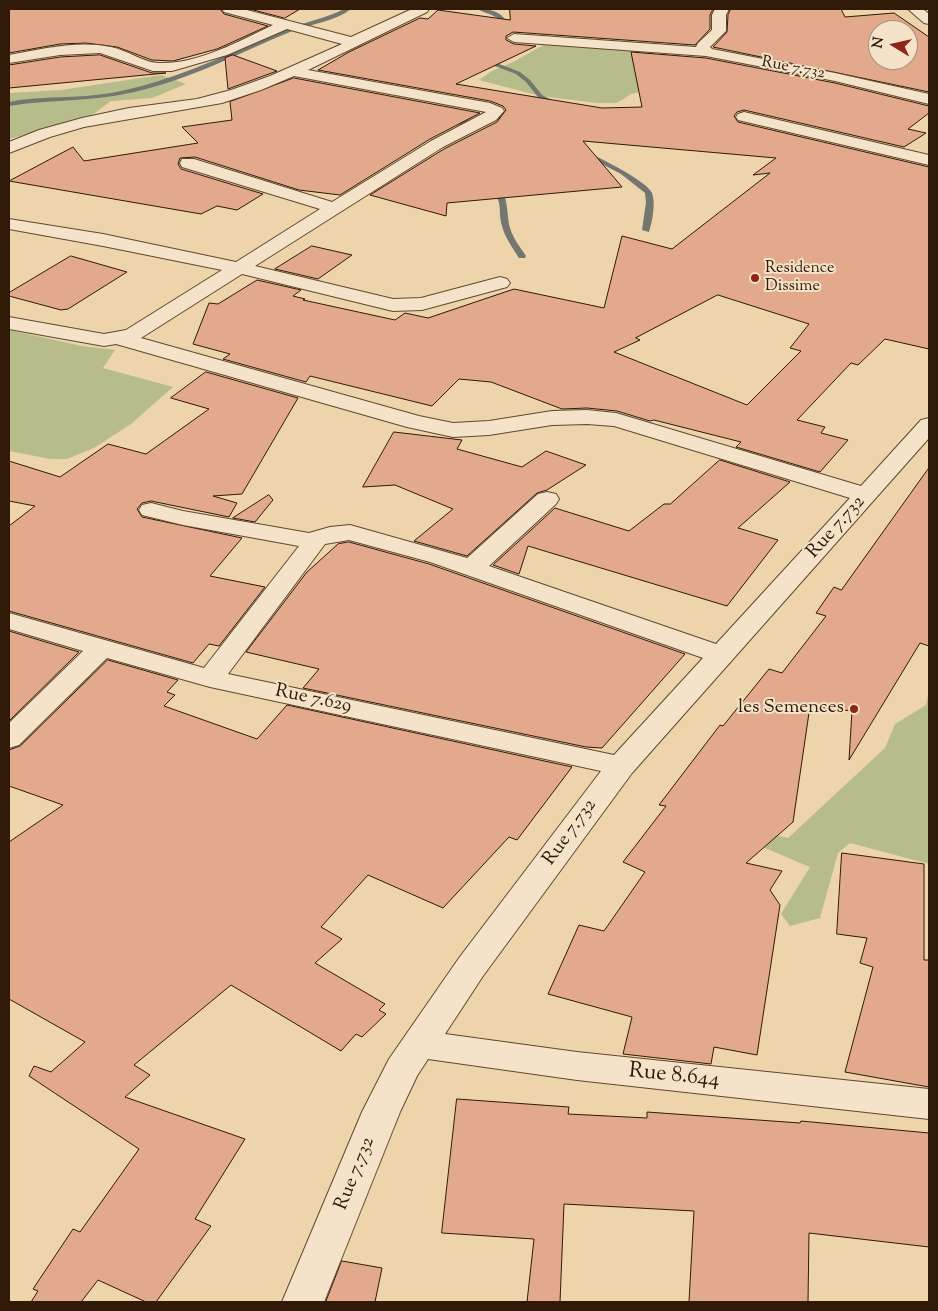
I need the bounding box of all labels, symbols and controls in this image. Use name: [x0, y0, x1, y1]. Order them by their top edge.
north arrow: [868, 20, 918, 70]
text: N: [868, 36, 890, 50]
street label: Rue 7.732: [760, 53, 826, 85]
place label: Residence Dissime: [765, 259, 835, 297]
marker: Residence Dissime: [749, 272, 761, 284]
street label: Rue 7.732: [803, 492, 871, 564]
street label: Rue 7.629: [273, 681, 353, 719]
place label: les Semences: [738, 698, 844, 720]
marker: les Semences: [848, 703, 860, 715]
street label: Rue 7.732: [539, 795, 603, 871]
street label: Rue 8.644: [627, 1059, 721, 1095]
street label: Rue 7.732: [331, 1134, 381, 1214]

